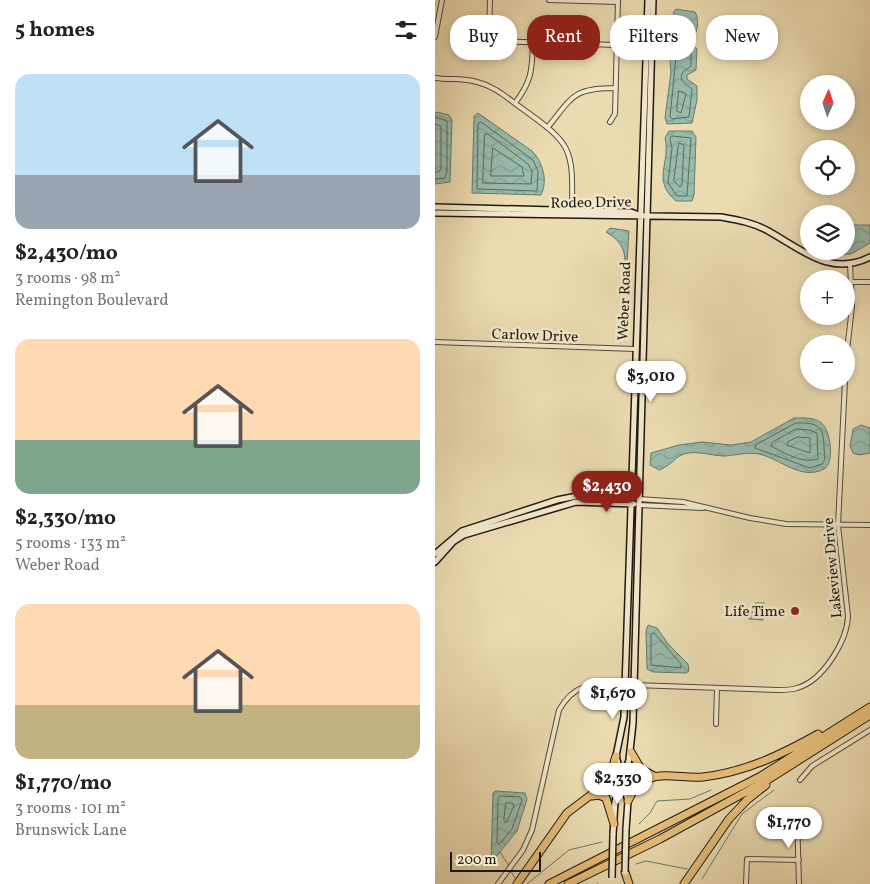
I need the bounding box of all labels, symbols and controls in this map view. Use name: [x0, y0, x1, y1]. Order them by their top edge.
chip: Buy: [450, 15, 517, 60]
chip: Rent: [527, 15, 600, 60]
chip: Filters: [610, 15, 696, 60]
chip: New: [706, 15, 778, 60]
text: 5 homes: [15, 16, 95, 45]
icon: filters: [392, 16, 420, 44]
north arrow: [800, 75, 855, 130]
map controls: [800, 75, 855, 390]
icon: home: [173, 106, 263, 196]
button: locate: [800, 140, 855, 195]
street label: Rodeo Drive: [550, 192, 632, 215]
button: layers: [800, 205, 855, 260]
text: $2,430/mo: [15, 239, 118, 268]
street label: Weber Road: [614, 261, 637, 341]
text: 3 rooms · 98 m²: [15, 268, 120, 290]
button: +: [800, 270, 855, 325]
text: Remington Boulevard: [15, 290, 169, 312]
street label: Carlow Drive: [491, 324, 579, 349]
button: −: [800, 335, 855, 390]
pin: $3,010: [610, 360, 692, 403]
text: $3,010: [627, 366, 675, 388]
icon: home: [173, 371, 263, 461]
pin: $2,430: [566, 470, 648, 513]
text: $2,430: [583, 476, 631, 498]
text: $2,330/mo: [15, 504, 116, 533]
street label: Lakeview Drive: [819, 517, 848, 619]
text: 5 rooms · 133 m²: [15, 533, 126, 555]
text: Weber Road: [15, 555, 100, 577]
place label: Life Time: [724, 602, 785, 623]
marker: Life Time: [789, 605, 801, 617]
icon: home: [173, 636, 263, 726]
pin: $1,670: [572, 678, 654, 720]
text: $1,670: [590, 683, 636, 705]
pin: $2,330: [577, 762, 659, 805]
text: $2,330: [594, 768, 642, 790]
text: $1,770/mo: [15, 769, 112, 798]
text: 3 rooms · 101 m²: [15, 798, 126, 820]
pin: $1,770: [748, 806, 830, 849]
text: $1,770: [767, 812, 811, 834]
text: Brunswick Lane: [15, 820, 127, 842]
scale bar: [450, 849, 541, 872]
text: 200 m: [457, 851, 497, 870]

